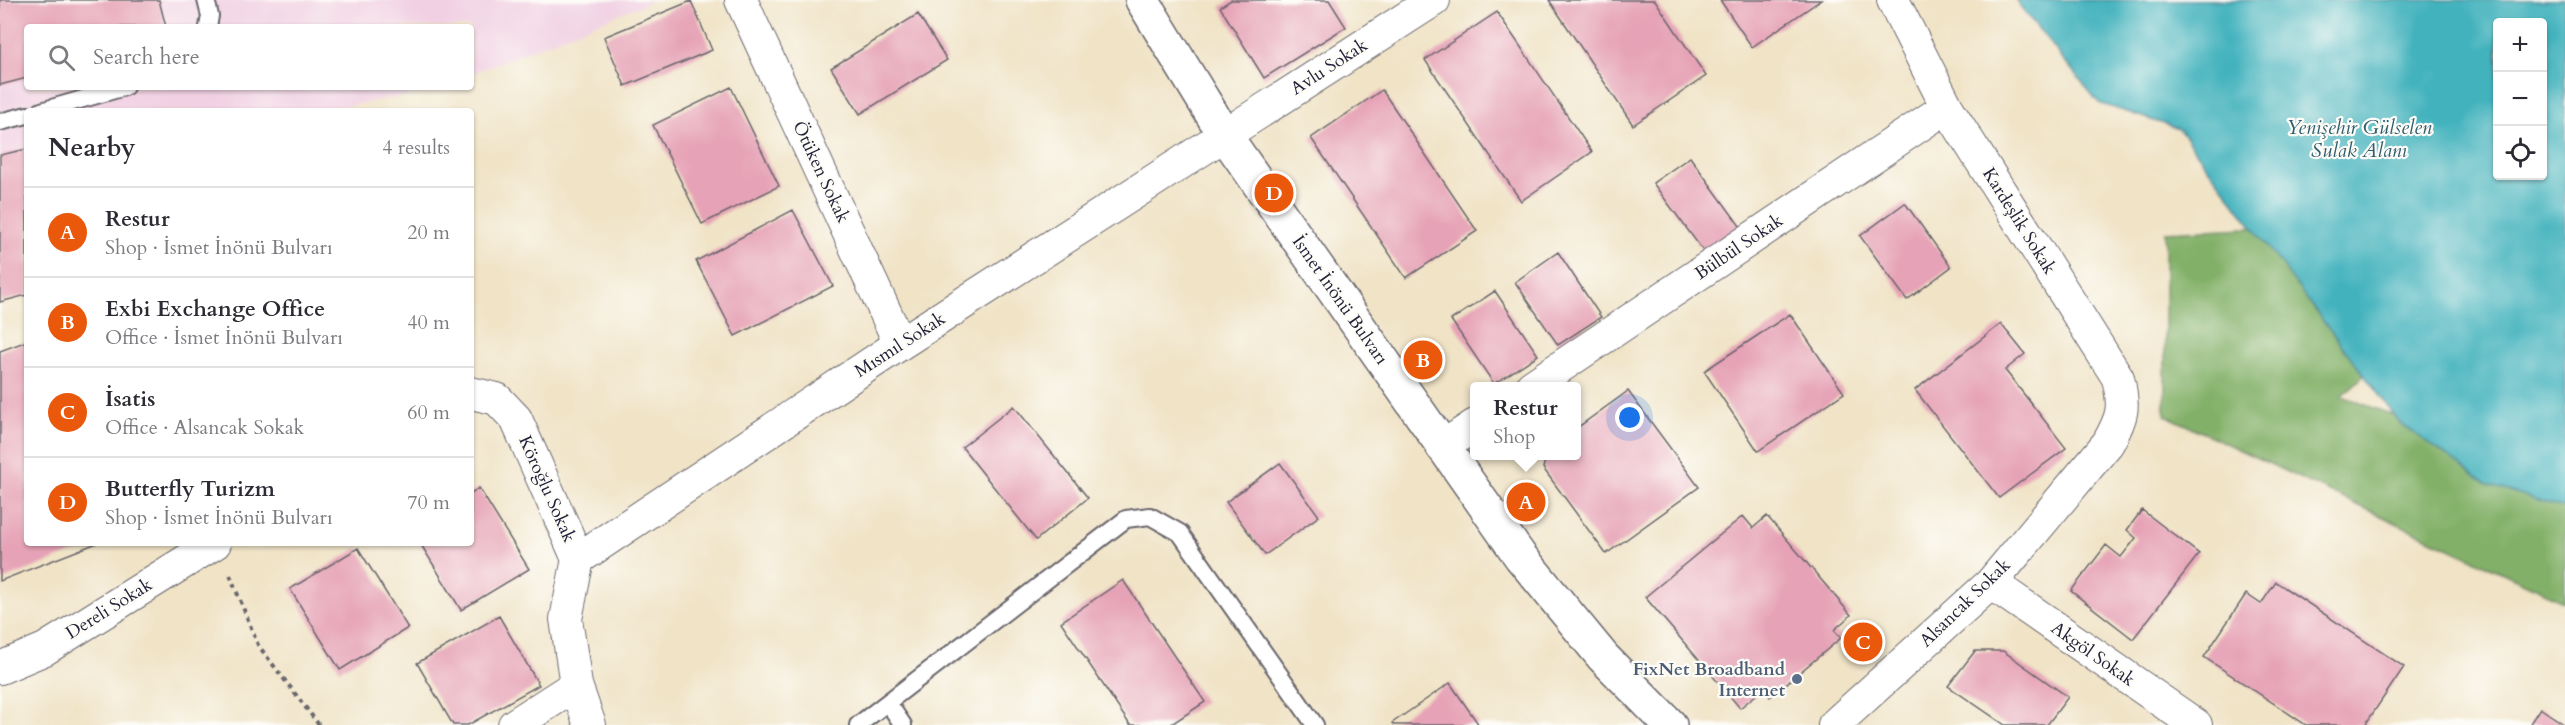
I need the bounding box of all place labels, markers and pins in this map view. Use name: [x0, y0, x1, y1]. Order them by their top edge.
pin: D: [1254, 170, 1294, 216]
pin: B: [1404, 338, 1442, 382]
pin: A: [1506, 480, 1546, 524]
pin: C: [1844, 620, 1882, 664]
place label: FixNet Broadband Internet: [1633, 657, 1786, 703]
marker: FixNet Broadband Internet: [1790, 672, 1804, 686]

